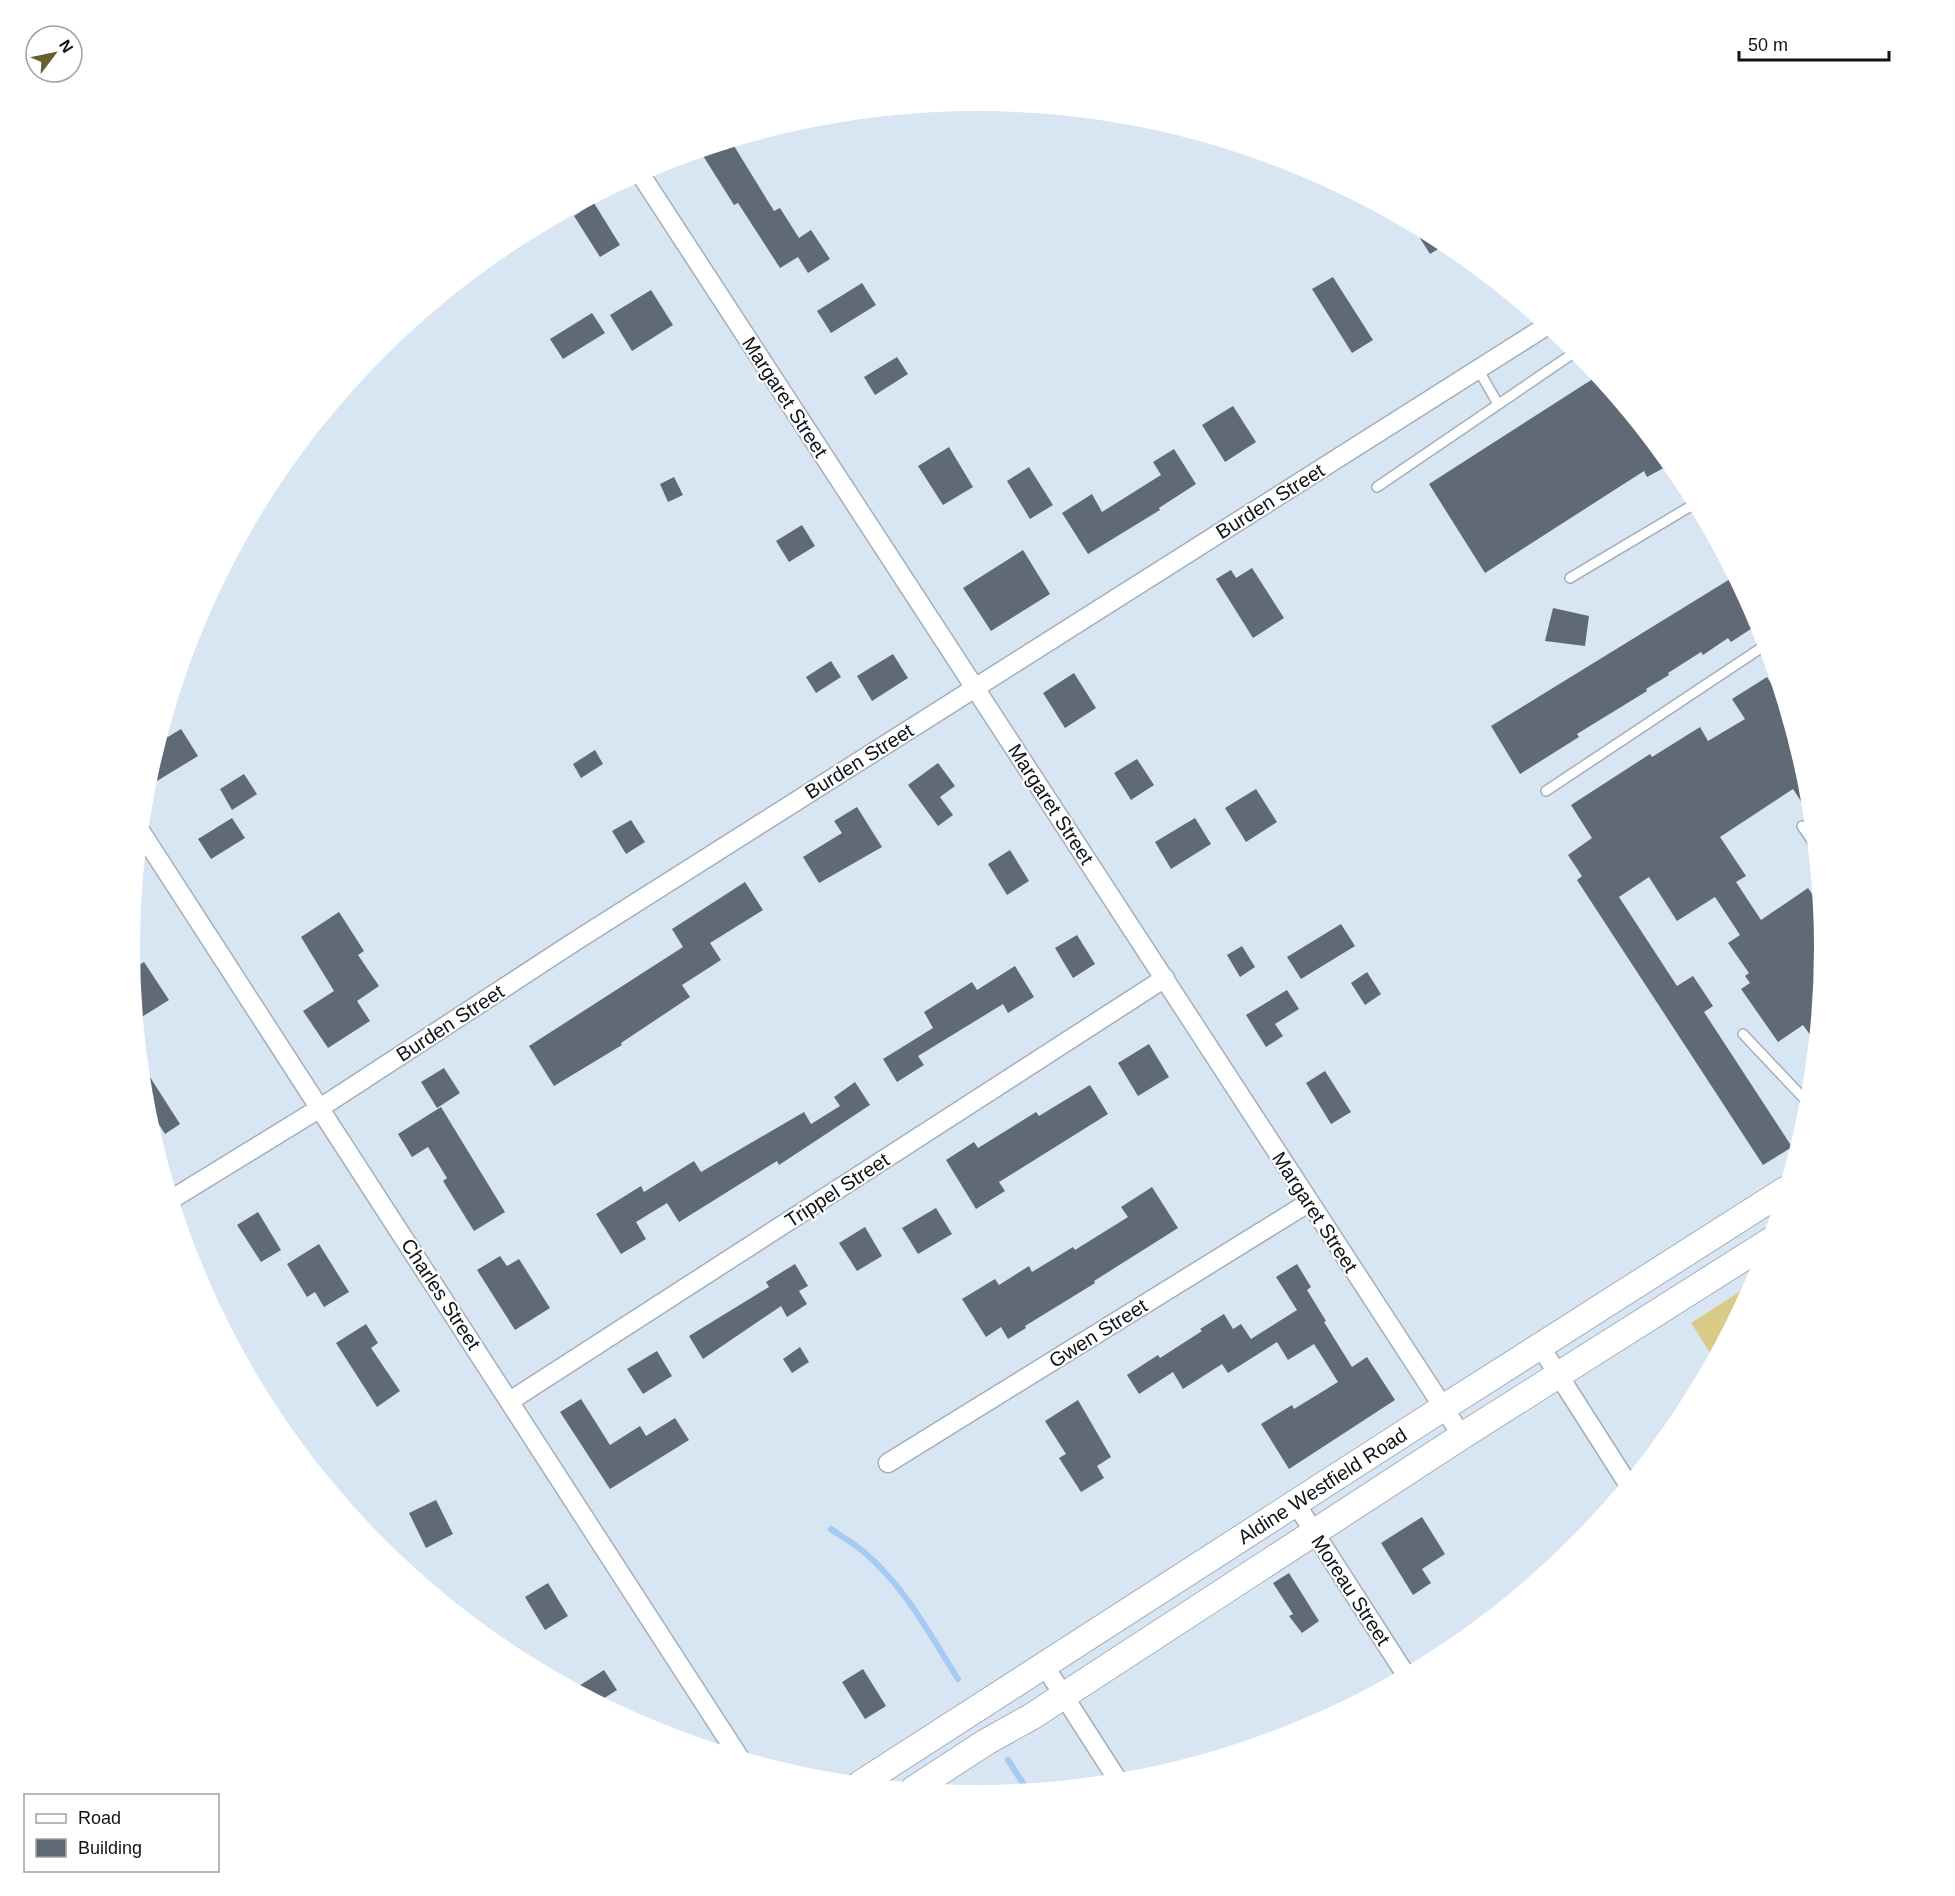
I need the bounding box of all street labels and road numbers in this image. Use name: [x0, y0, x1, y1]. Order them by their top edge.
street label: Margaret Street: [738, 333, 832, 462]
street label: Burden Street: [1212, 459, 1329, 543]
street label: Burden Street: [801, 719, 918, 803]
street label: Margaret Street: [1004, 740, 1098, 869]
street label: Burden Street: [392, 980, 508, 1066]
street label: Trippel Street: [781, 1148, 893, 1232]
street label: Margaret Street: [1268, 1148, 1362, 1277]
street label: Charles Street: [397, 1234, 485, 1354]
street label: Gwen Street: [1045, 1294, 1151, 1372]
street label: Aldine Westfield Road: [1234, 1423, 1411, 1548]
street label: Moreau Street: [1307, 1531, 1395, 1650]

